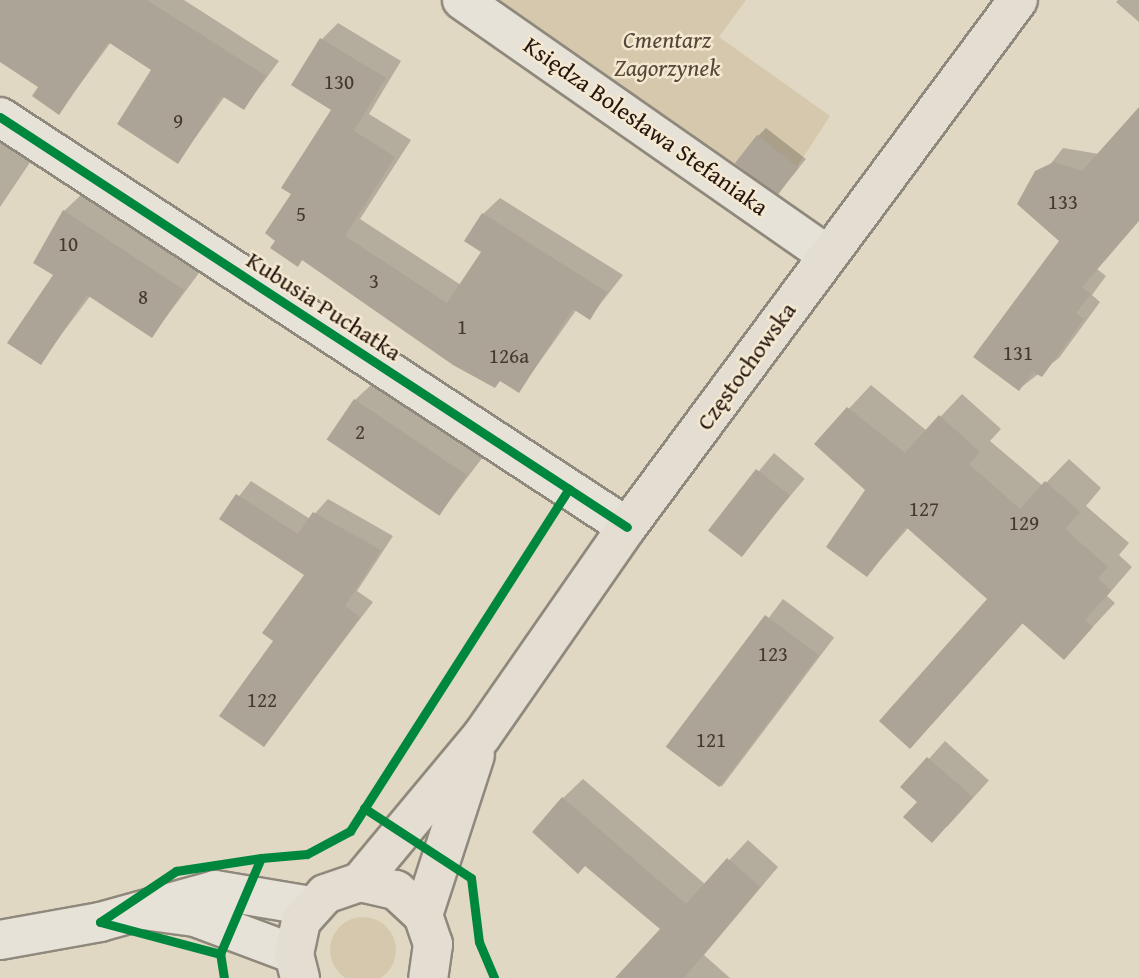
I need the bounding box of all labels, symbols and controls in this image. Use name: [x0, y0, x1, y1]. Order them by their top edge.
park label: Cmentarz Zagorzynek: [614, 26, 720, 82]
street label: Księdza Bolesława Stefaniaka: [518, 30, 774, 222]
house number: 130: [324, 69, 354, 95]
house number: 9: [173, 108, 183, 134]
house number: 133: [1048, 189, 1078, 215]
house number: 5: [296, 201, 306, 227]
house number: 10: [58, 231, 78, 257]
street label: Kubusia Puchatka: [241, 245, 407, 367]
house number: 3: [369, 268, 379, 294]
house number: 8: [138, 284, 148, 310]
street label: Częstochowska: [690, 297, 802, 435]
house number: 1: [457, 314, 467, 340]
house number: 131: [1003, 340, 1033, 366]
house number: 126a: [489, 343, 529, 369]
house number: 2: [355, 419, 365, 445]
house number: 127: [909, 496, 939, 522]
house number: 129: [1009, 510, 1039, 536]
house number: 123: [758, 641, 788, 667]
house number: 122: [247, 687, 277, 713]
house number: 121: [696, 727, 726, 753]

